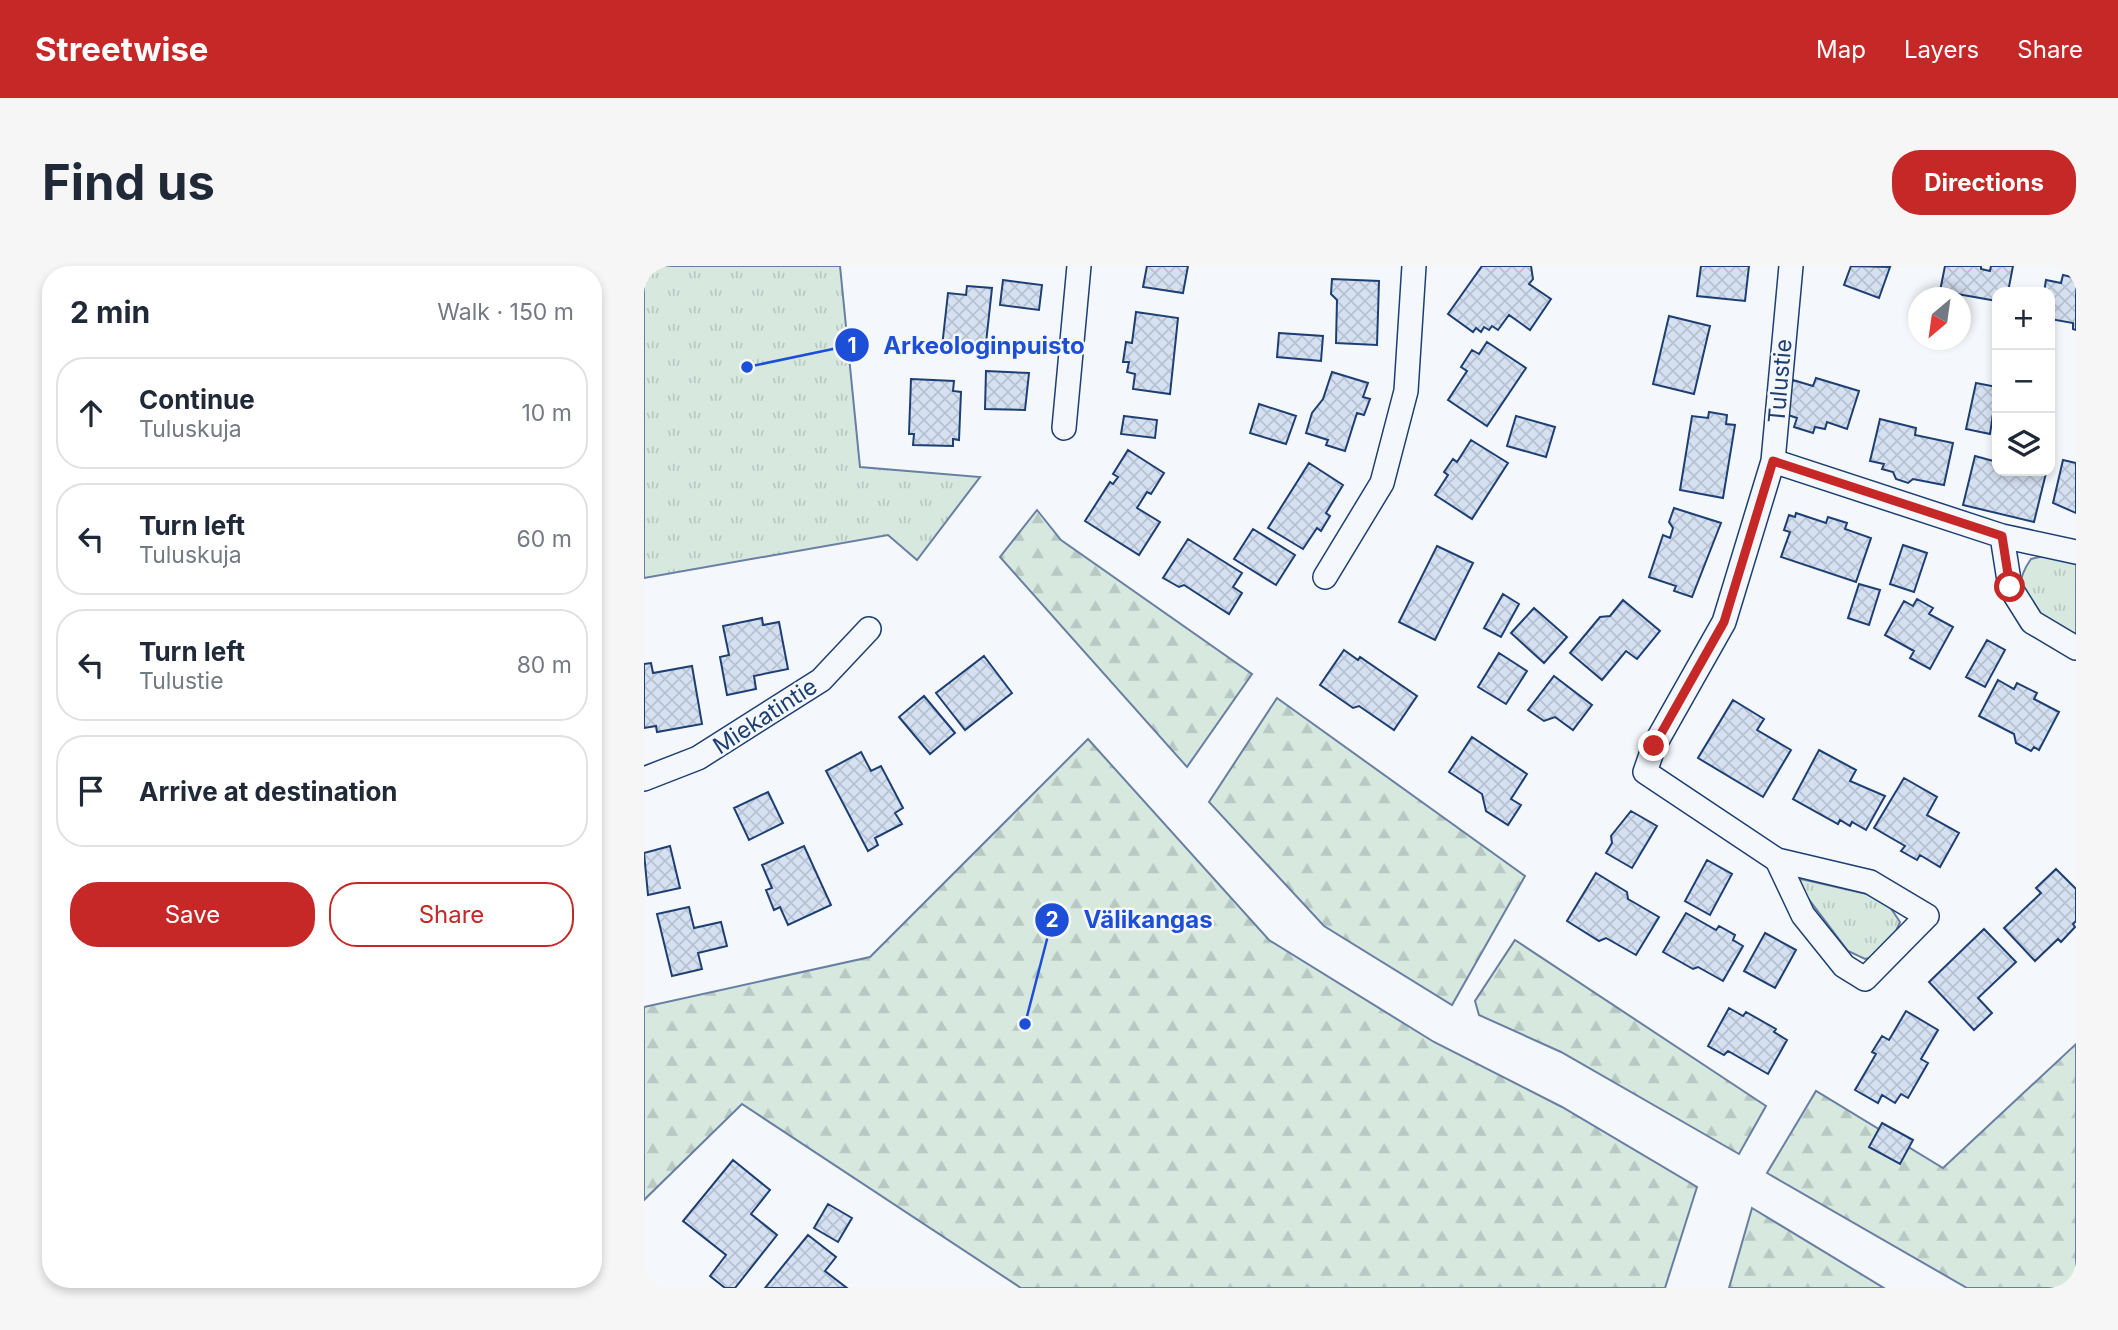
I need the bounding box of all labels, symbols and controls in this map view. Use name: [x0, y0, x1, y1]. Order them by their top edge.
text: Streetwise: [35, 29, 209, 69]
text: Map: [1816, 35, 1866, 64]
text: Layers: [1904, 35, 1979, 64]
text: Share: [2017, 35, 2083, 64]
button: Directions: [1892, 150, 2076, 215]
text: Find us: [42, 153, 215, 212]
north arrow: [1908, 287, 1971, 350]
map controls: [1992, 287, 2055, 476]
button: +: [1992, 287, 2055, 350]
text: 2 min: [70, 294, 150, 330]
text: Walk · 150 m: [437, 298, 574, 326]
callout: Arkeologinpuisto: [834, 323, 1099, 368]
text: Arkeologinpuisto: [883, 331, 1085, 360]
text: 1: [847, 333, 857, 358]
street label: Tulustie: [1762, 338, 1798, 424]
button: −: [1992, 350, 2055, 413]
text: Continue: [139, 384, 255, 415]
icon: ahead: [72, 394, 110, 432]
text: 10 m: [522, 399, 572, 427]
button: layers: [1992, 413, 2055, 476]
text: Tuluskuja: [139, 415, 242, 443]
text: Turn left: [139, 510, 245, 541]
icon: left: [72, 520, 110, 558]
text: 60 m: [517, 525, 572, 553]
text: Tuluskuja: [139, 541, 242, 569]
route start: [1994, 571, 2025, 602]
text: Turn left: [139, 636, 245, 667]
icon: left: [72, 646, 110, 684]
text: 80 m: [517, 651, 572, 679]
text: Tulustie: [139, 667, 224, 695]
street label: Miekatintie: [708, 672, 822, 760]
route end: [1638, 730, 1669, 761]
icon: arrive: [72, 772, 110, 810]
text: Arrive at destination: [139, 776, 398, 807]
button: Save: [70, 882, 315, 947]
button: Share: [329, 882, 574, 947]
callout: Välikangas: [1035, 898, 1227, 943]
text: Välikangas: [1083, 905, 1213, 934]
text: 2: [1045, 907, 1059, 932]

